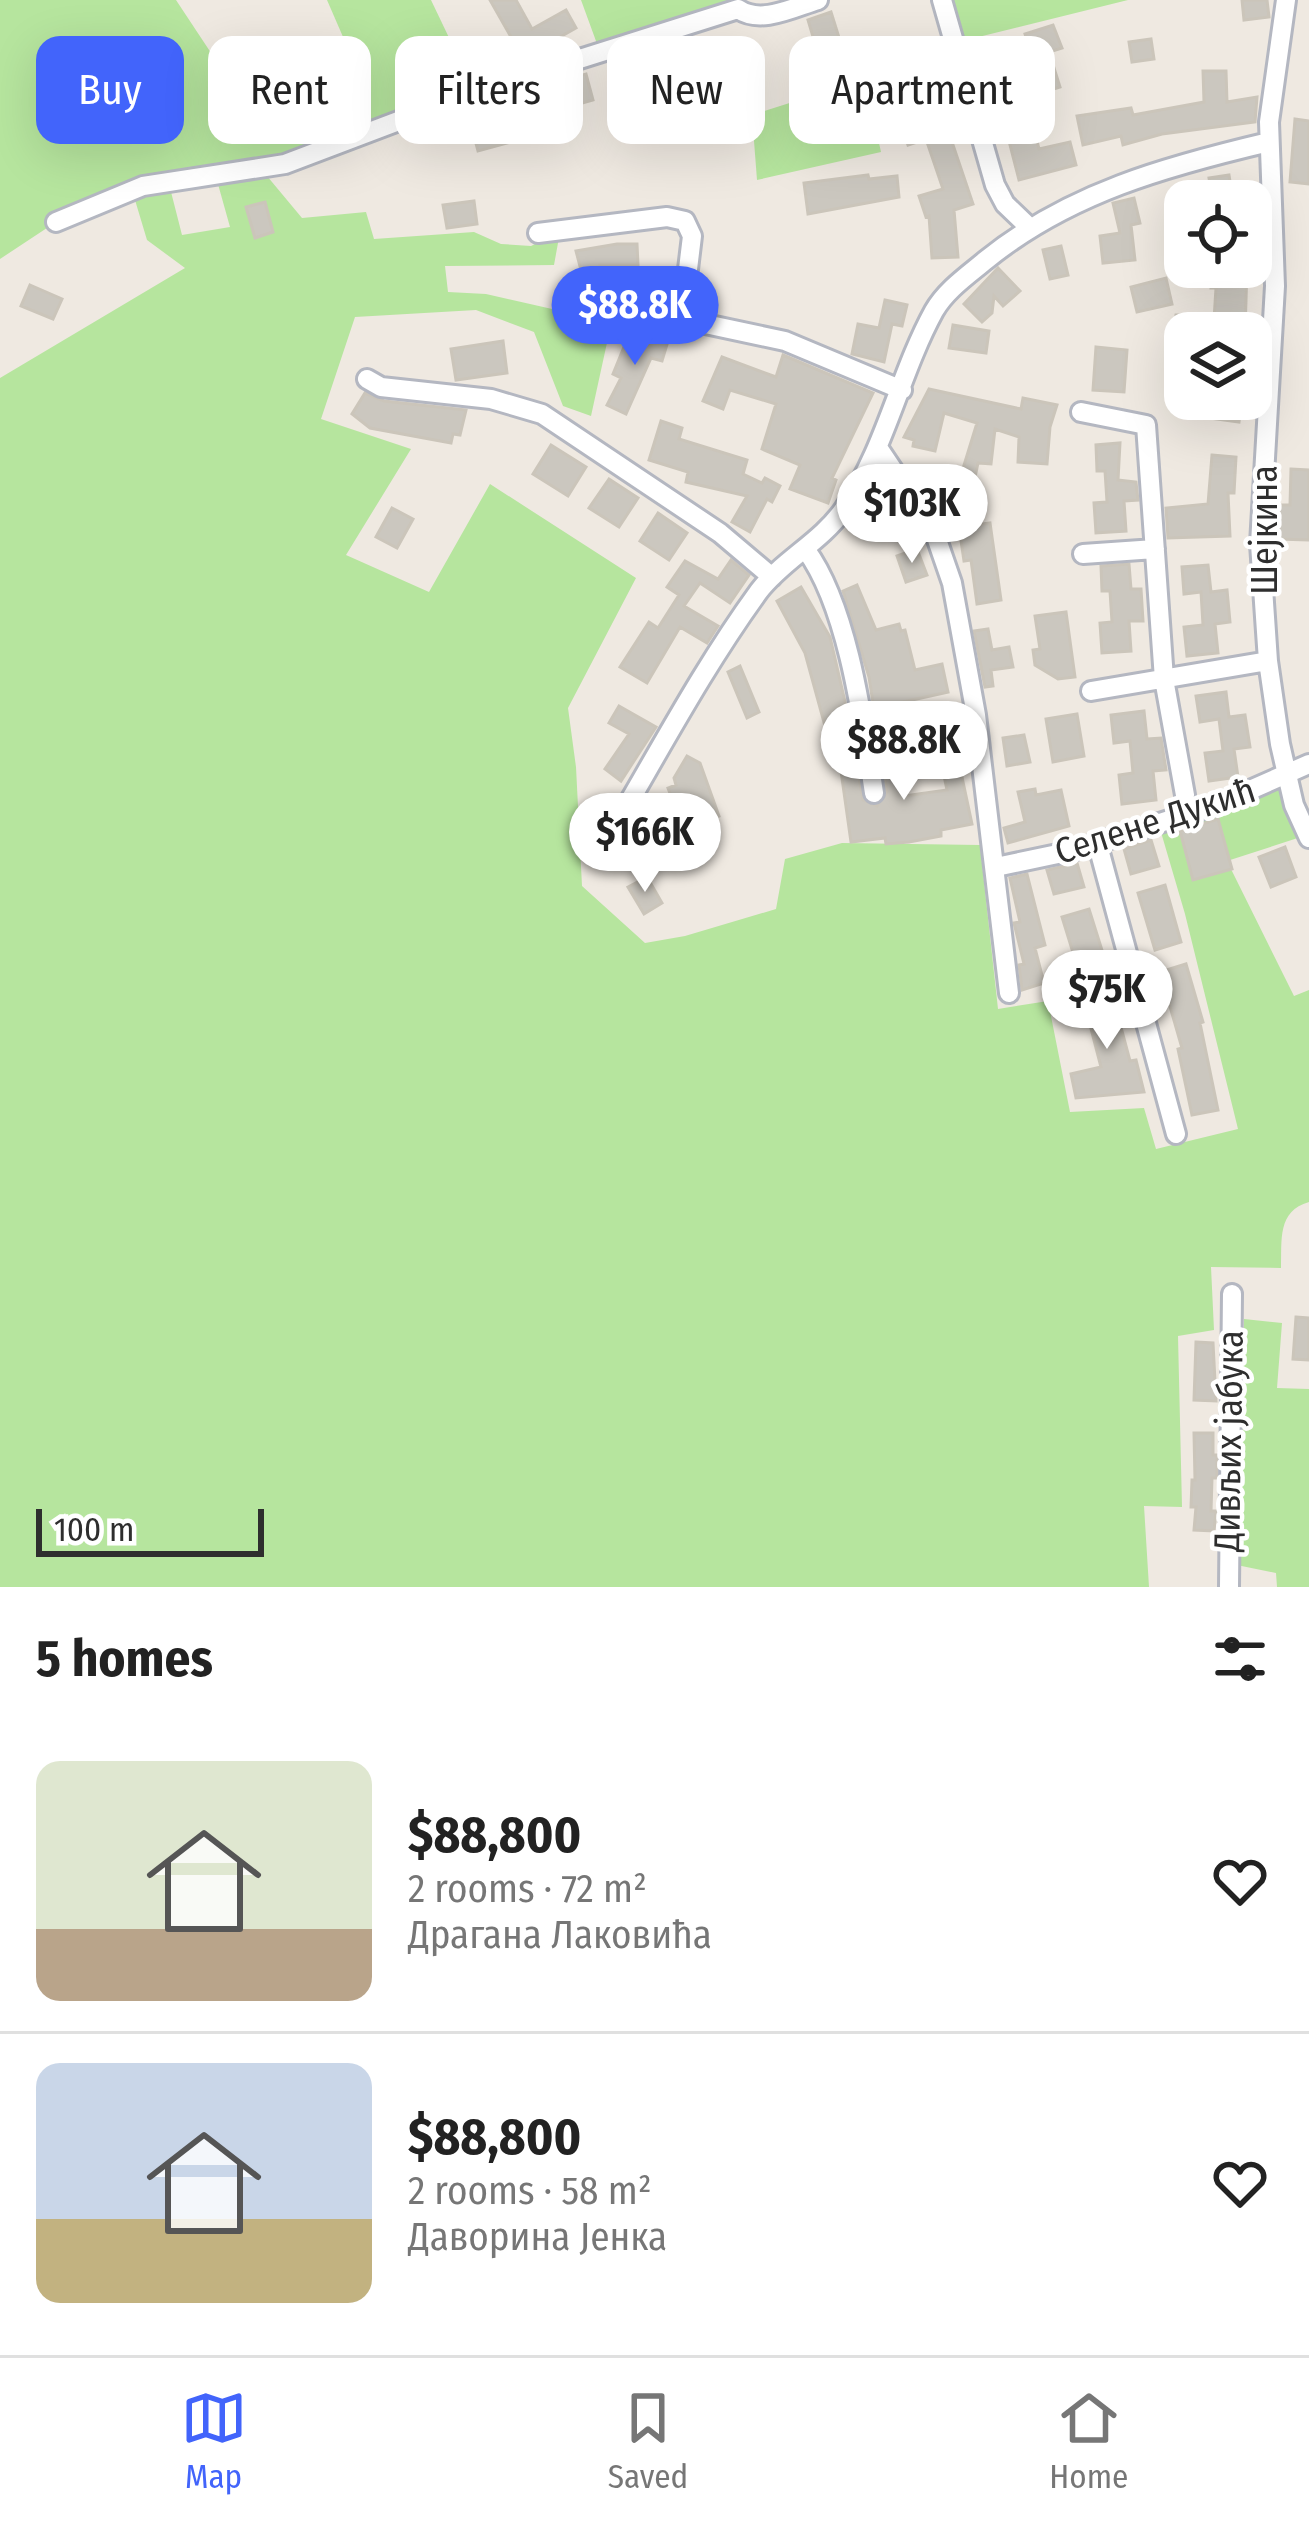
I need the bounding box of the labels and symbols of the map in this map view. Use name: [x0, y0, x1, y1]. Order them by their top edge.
pin: $88.8K: [537, 266, 733, 368]
pin: $103K: [828, 464, 996, 566]
street label: Шејкина: [1243, 465, 1287, 595]
pin: $88.8K: [806, 701, 1002, 803]
street label: Селене Дукић: [1049, 768, 1261, 874]
pin: $166K: [561, 793, 729, 895]
pin: $75K: [1036, 950, 1178, 1052]
street label: Дивљих јабука: [1205, 1330, 1253, 1553]
scale bar: [36, 1503, 264, 1556]

